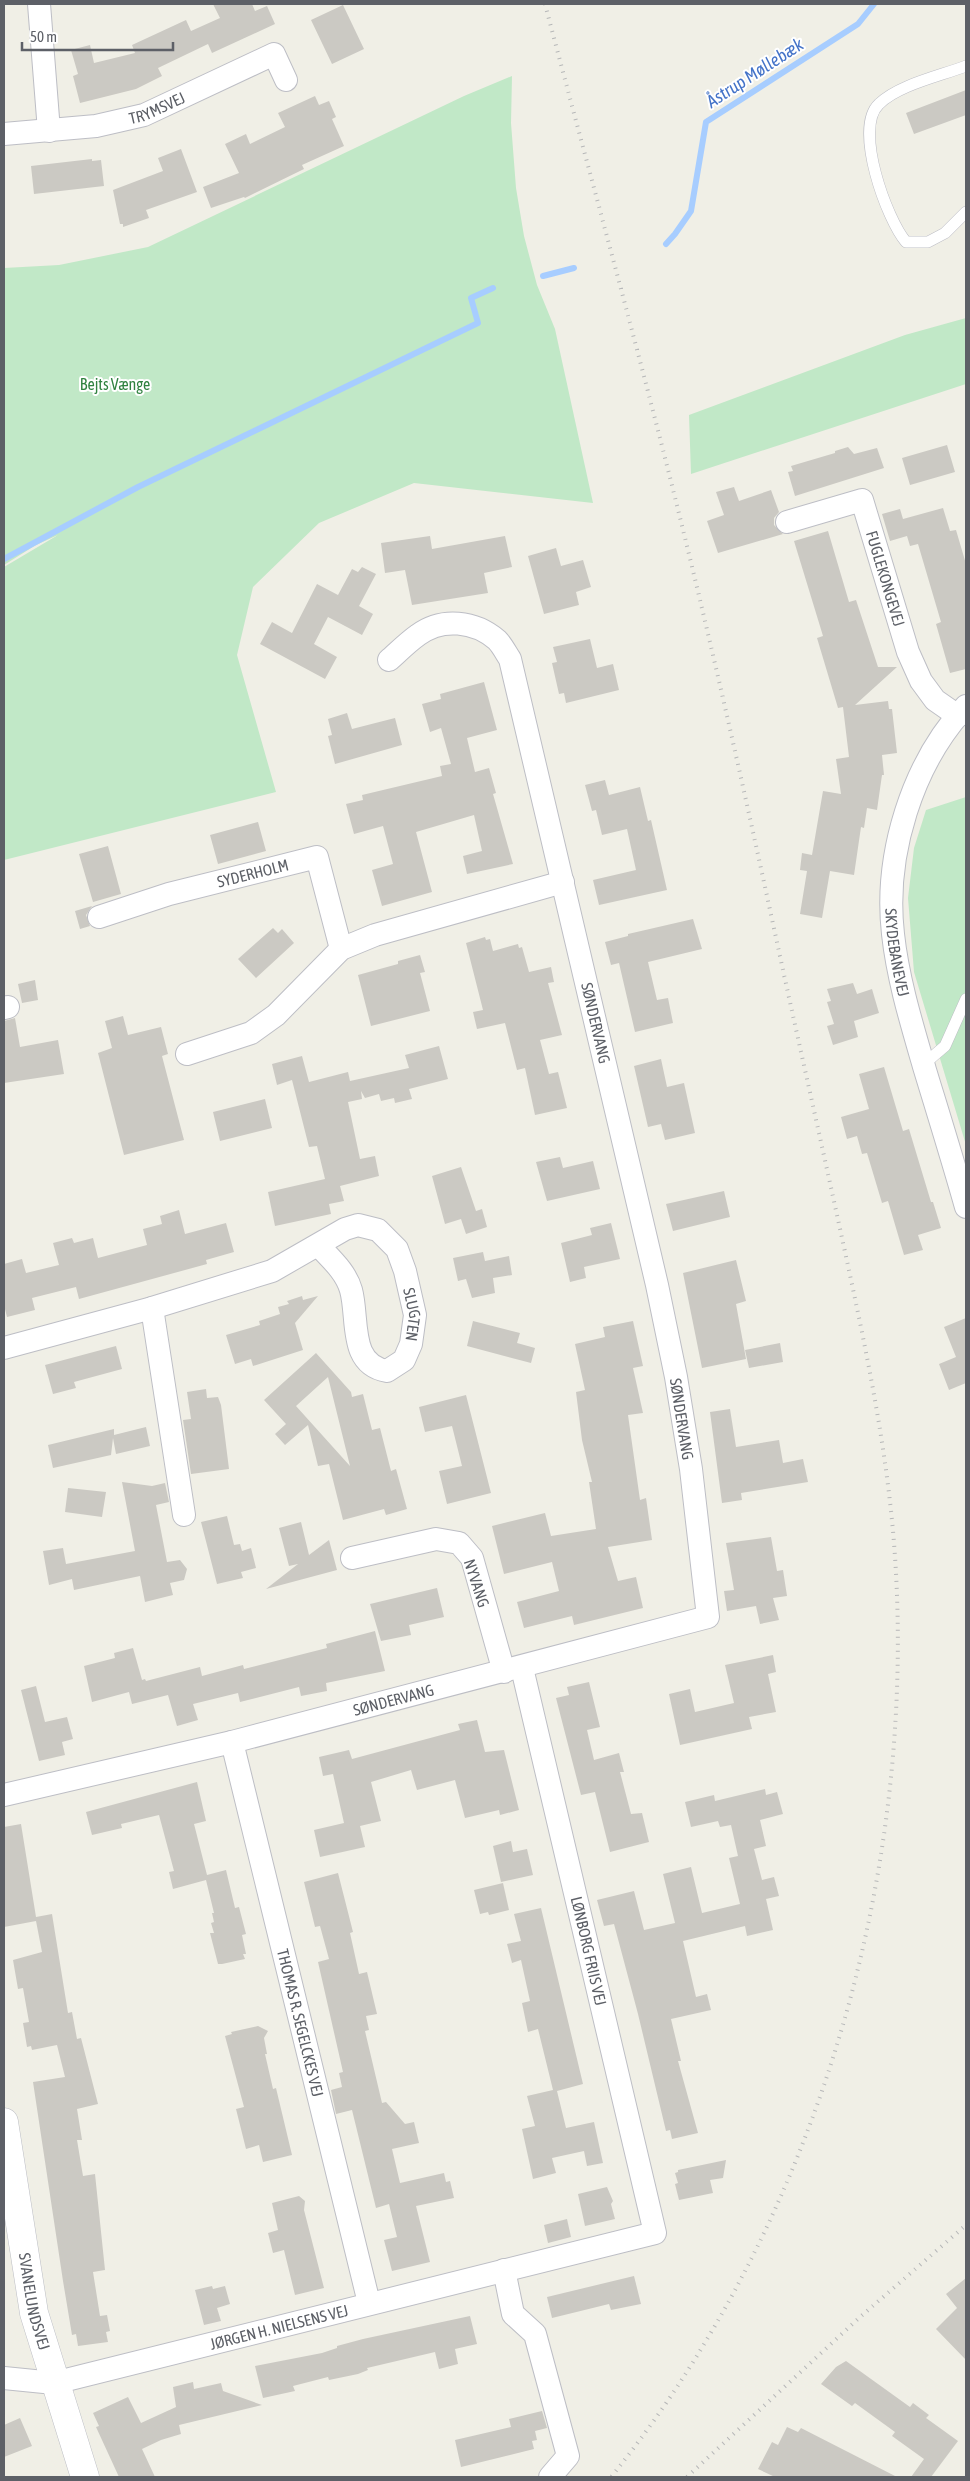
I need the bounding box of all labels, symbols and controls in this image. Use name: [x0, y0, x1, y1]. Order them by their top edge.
scale bar: [22, 20, 174, 52]
text: 50 m: [30, 28, 57, 45]
water label: Åstrup Møllebæk: [701, 33, 808, 112]
street label: TRYMSVEJ: [127, 88, 188, 127]
park label: Bejts Vænge: [80, 375, 150, 394]
street label: FUGLEKONGEVEJ: [863, 528, 909, 628]
street label: SYDERHOLM: [215, 855, 290, 891]
street label: SKYDEBANEVEJ: [882, 908, 913, 998]
street label: SØNDERVANG: [578, 981, 614, 1065]
street label: SLUGTEN: [400, 1286, 424, 1342]
street label: SØNDERVANG: [667, 1377, 697, 1461]
street label: NYVANG: [461, 1557, 493, 1609]
street label: SØNDERVANG: [351, 1680, 436, 1719]
street label: LØNBORG FRIIS VEJ: [568, 1895, 610, 2007]
street label: THOMAS R. SEGELCKES VEJ: [274, 1947, 327, 2099]
street label: SVANELUNDSVEJ: [16, 2251, 54, 2352]
street label: JØRGEN H. NIELSENS VEJ: [208, 2301, 350, 2353]

